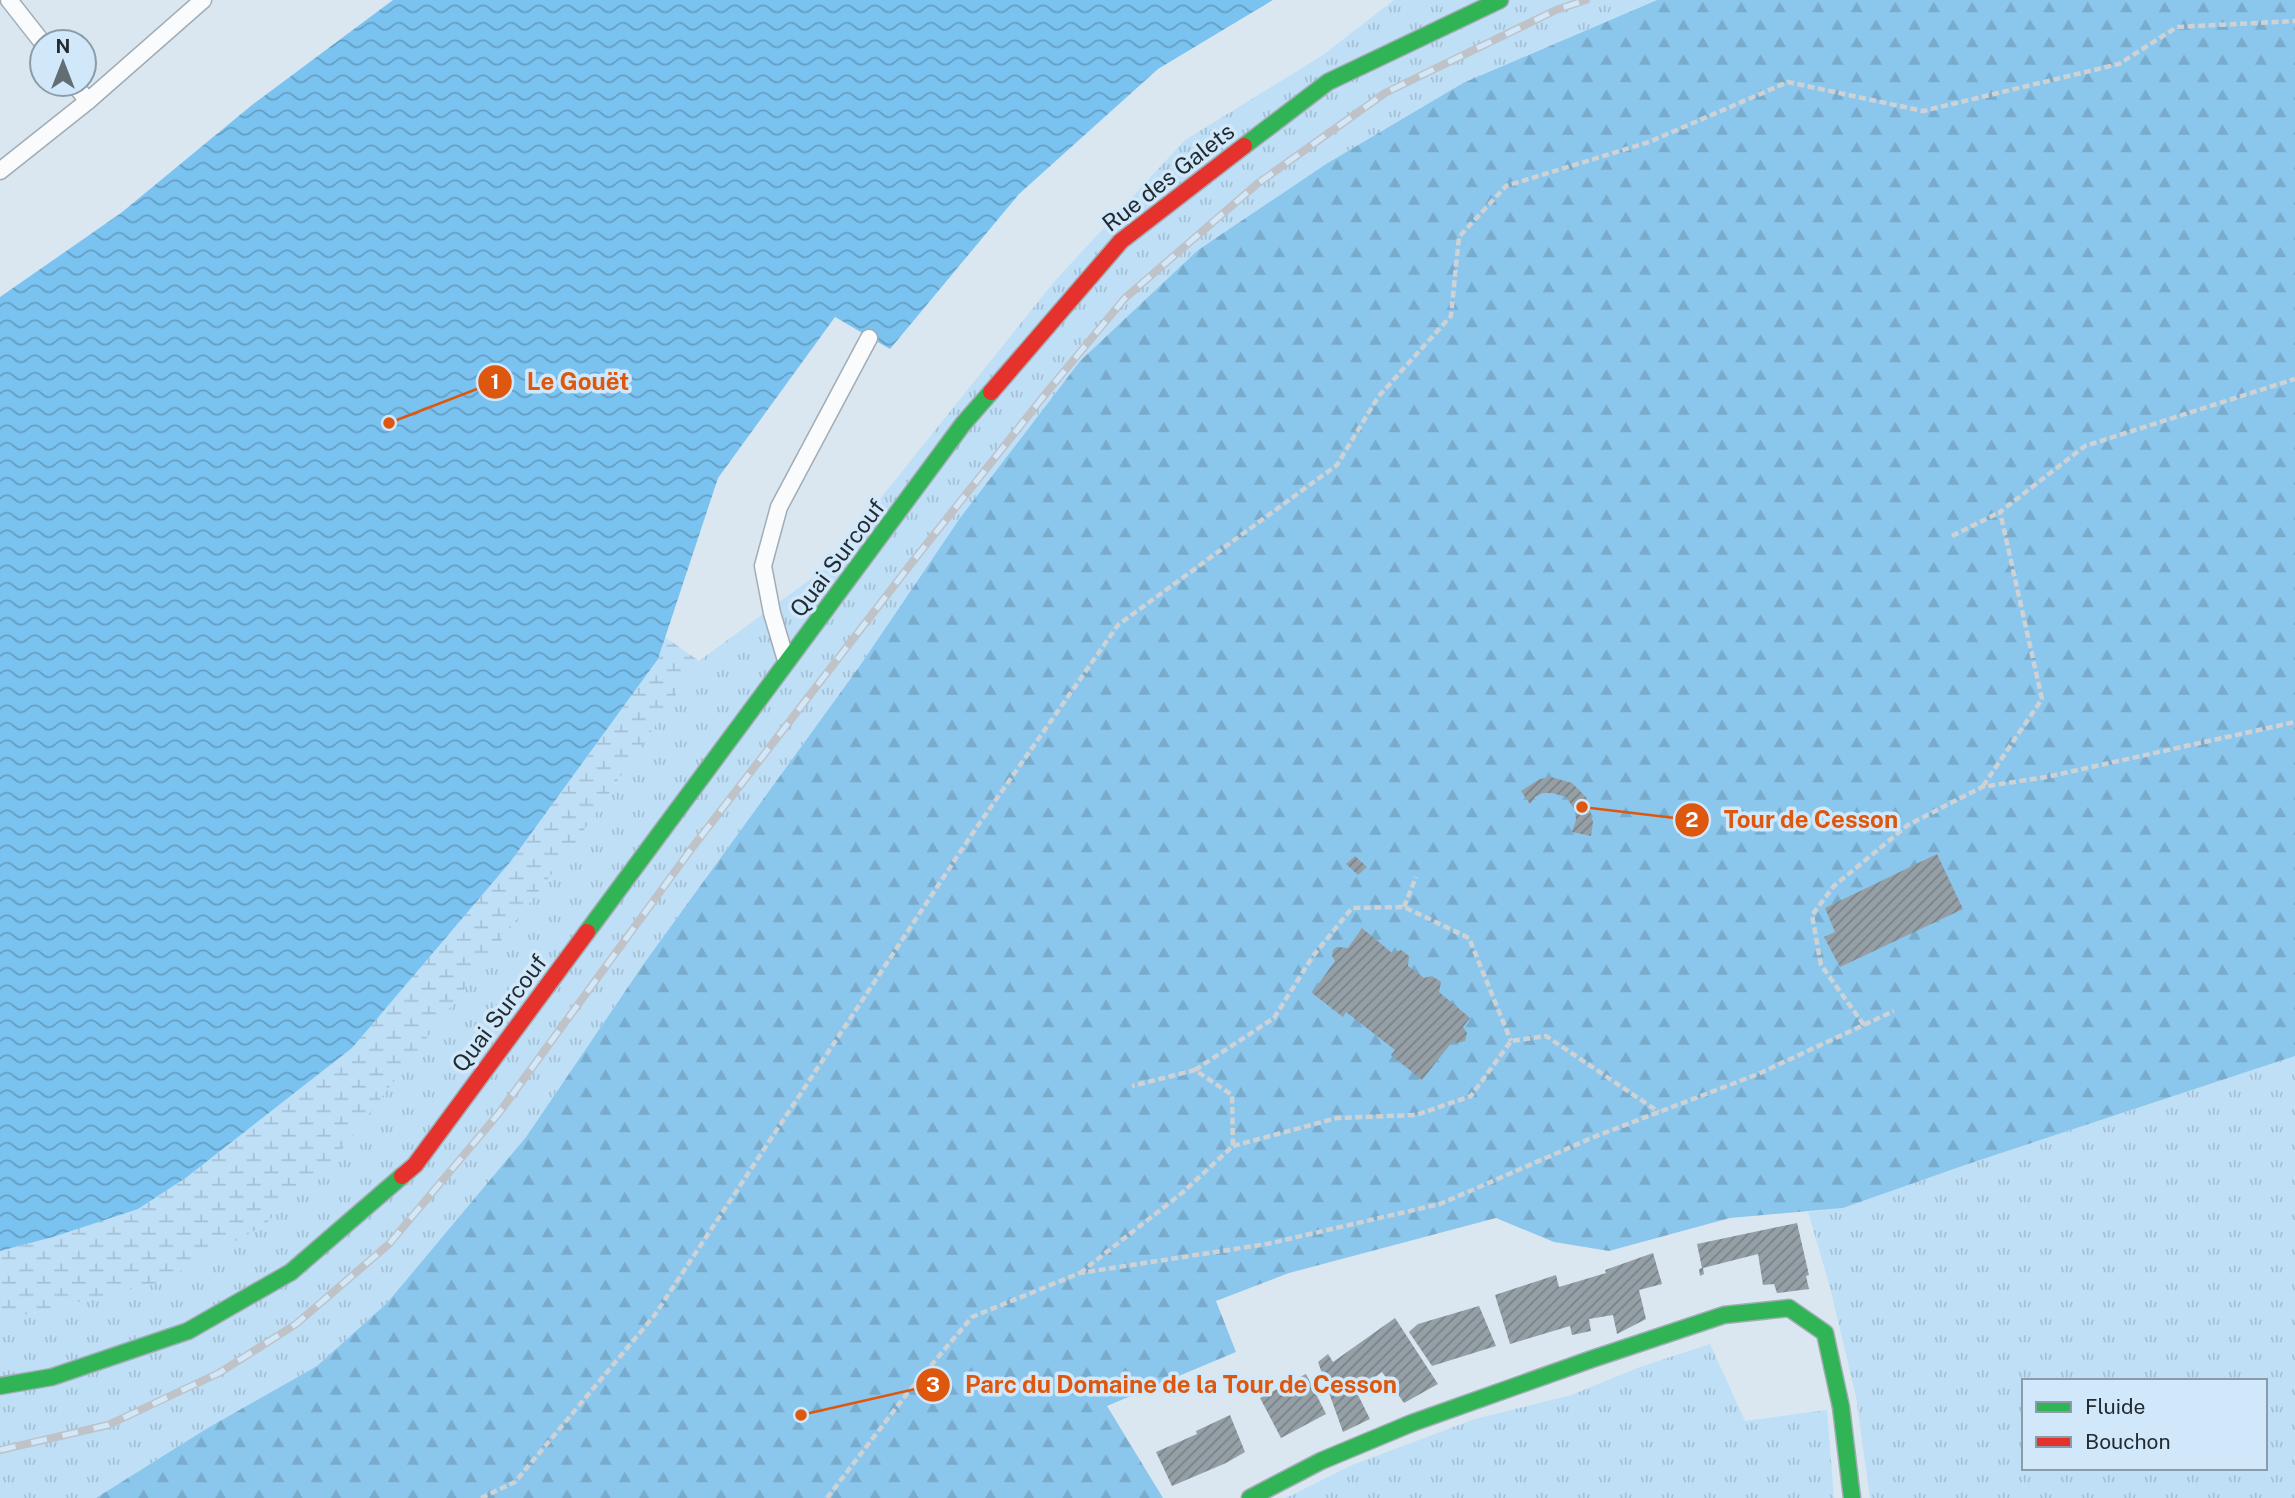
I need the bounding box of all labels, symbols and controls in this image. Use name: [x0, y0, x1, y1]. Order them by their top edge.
north arrow: [28, 28, 98, 98]
text: N: [56, 35, 70, 57]
street label: Rue des Galets: [1097, 117, 1239, 237]
callout: Le Gouët: [477, 359, 643, 404]
text: Le Gouët: [527, 367, 629, 395]
text: 1: [491, 369, 500, 394]
street label: Quai Surcouf: [784, 494, 890, 622]
callout: Tour de Cesson: [1674, 797, 1912, 842]
text: Tour de Cesson: [1724, 805, 1898, 833]
text: 2: [1685, 807, 1699, 832]
street label: Quai Surcouf: [446, 949, 552, 1077]
callout: Parc du Domaine de la Tour de Cesson: [915, 1362, 1411, 1407]
text: Parc du Domaine de la Tour de Cesson: [965, 1370, 1397, 1398]
text: 3: [926, 1372, 940, 1397]
legend: [2022, 1379, 2267, 1470]
text: Fluide: [2085, 1394, 2145, 1419]
text: Bouchon: [2085, 1429, 2171, 1454]

